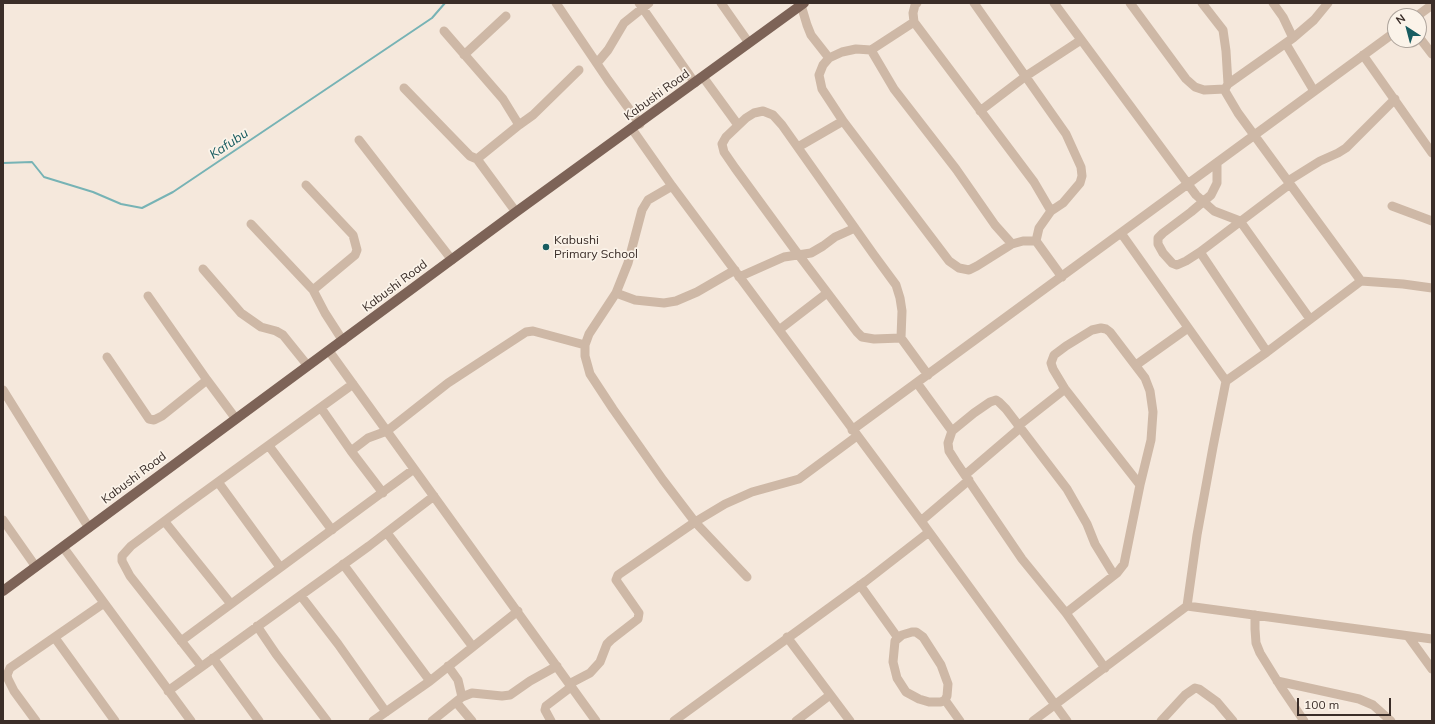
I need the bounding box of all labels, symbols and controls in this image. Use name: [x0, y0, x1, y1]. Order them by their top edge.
north arrow: [1387, 8, 1427, 48]
text: N: [1393, 11, 1408, 27]
street label: Kabushi Road: [621, 66, 693, 124]
water label: Kafubu: [207, 125, 251, 163]
place label: Kabushi Primary School: [554, 233, 638, 261]
marker: Kabushi Primary School: [541, 242, 551, 252]
street label: Kabushi Road: [360, 257, 430, 315]
street label: Kabushi Road: [99, 449, 169, 507]
scale bar: [1299, 690, 1393, 716]
text: 100 m: [1304, 697, 1339, 712]

